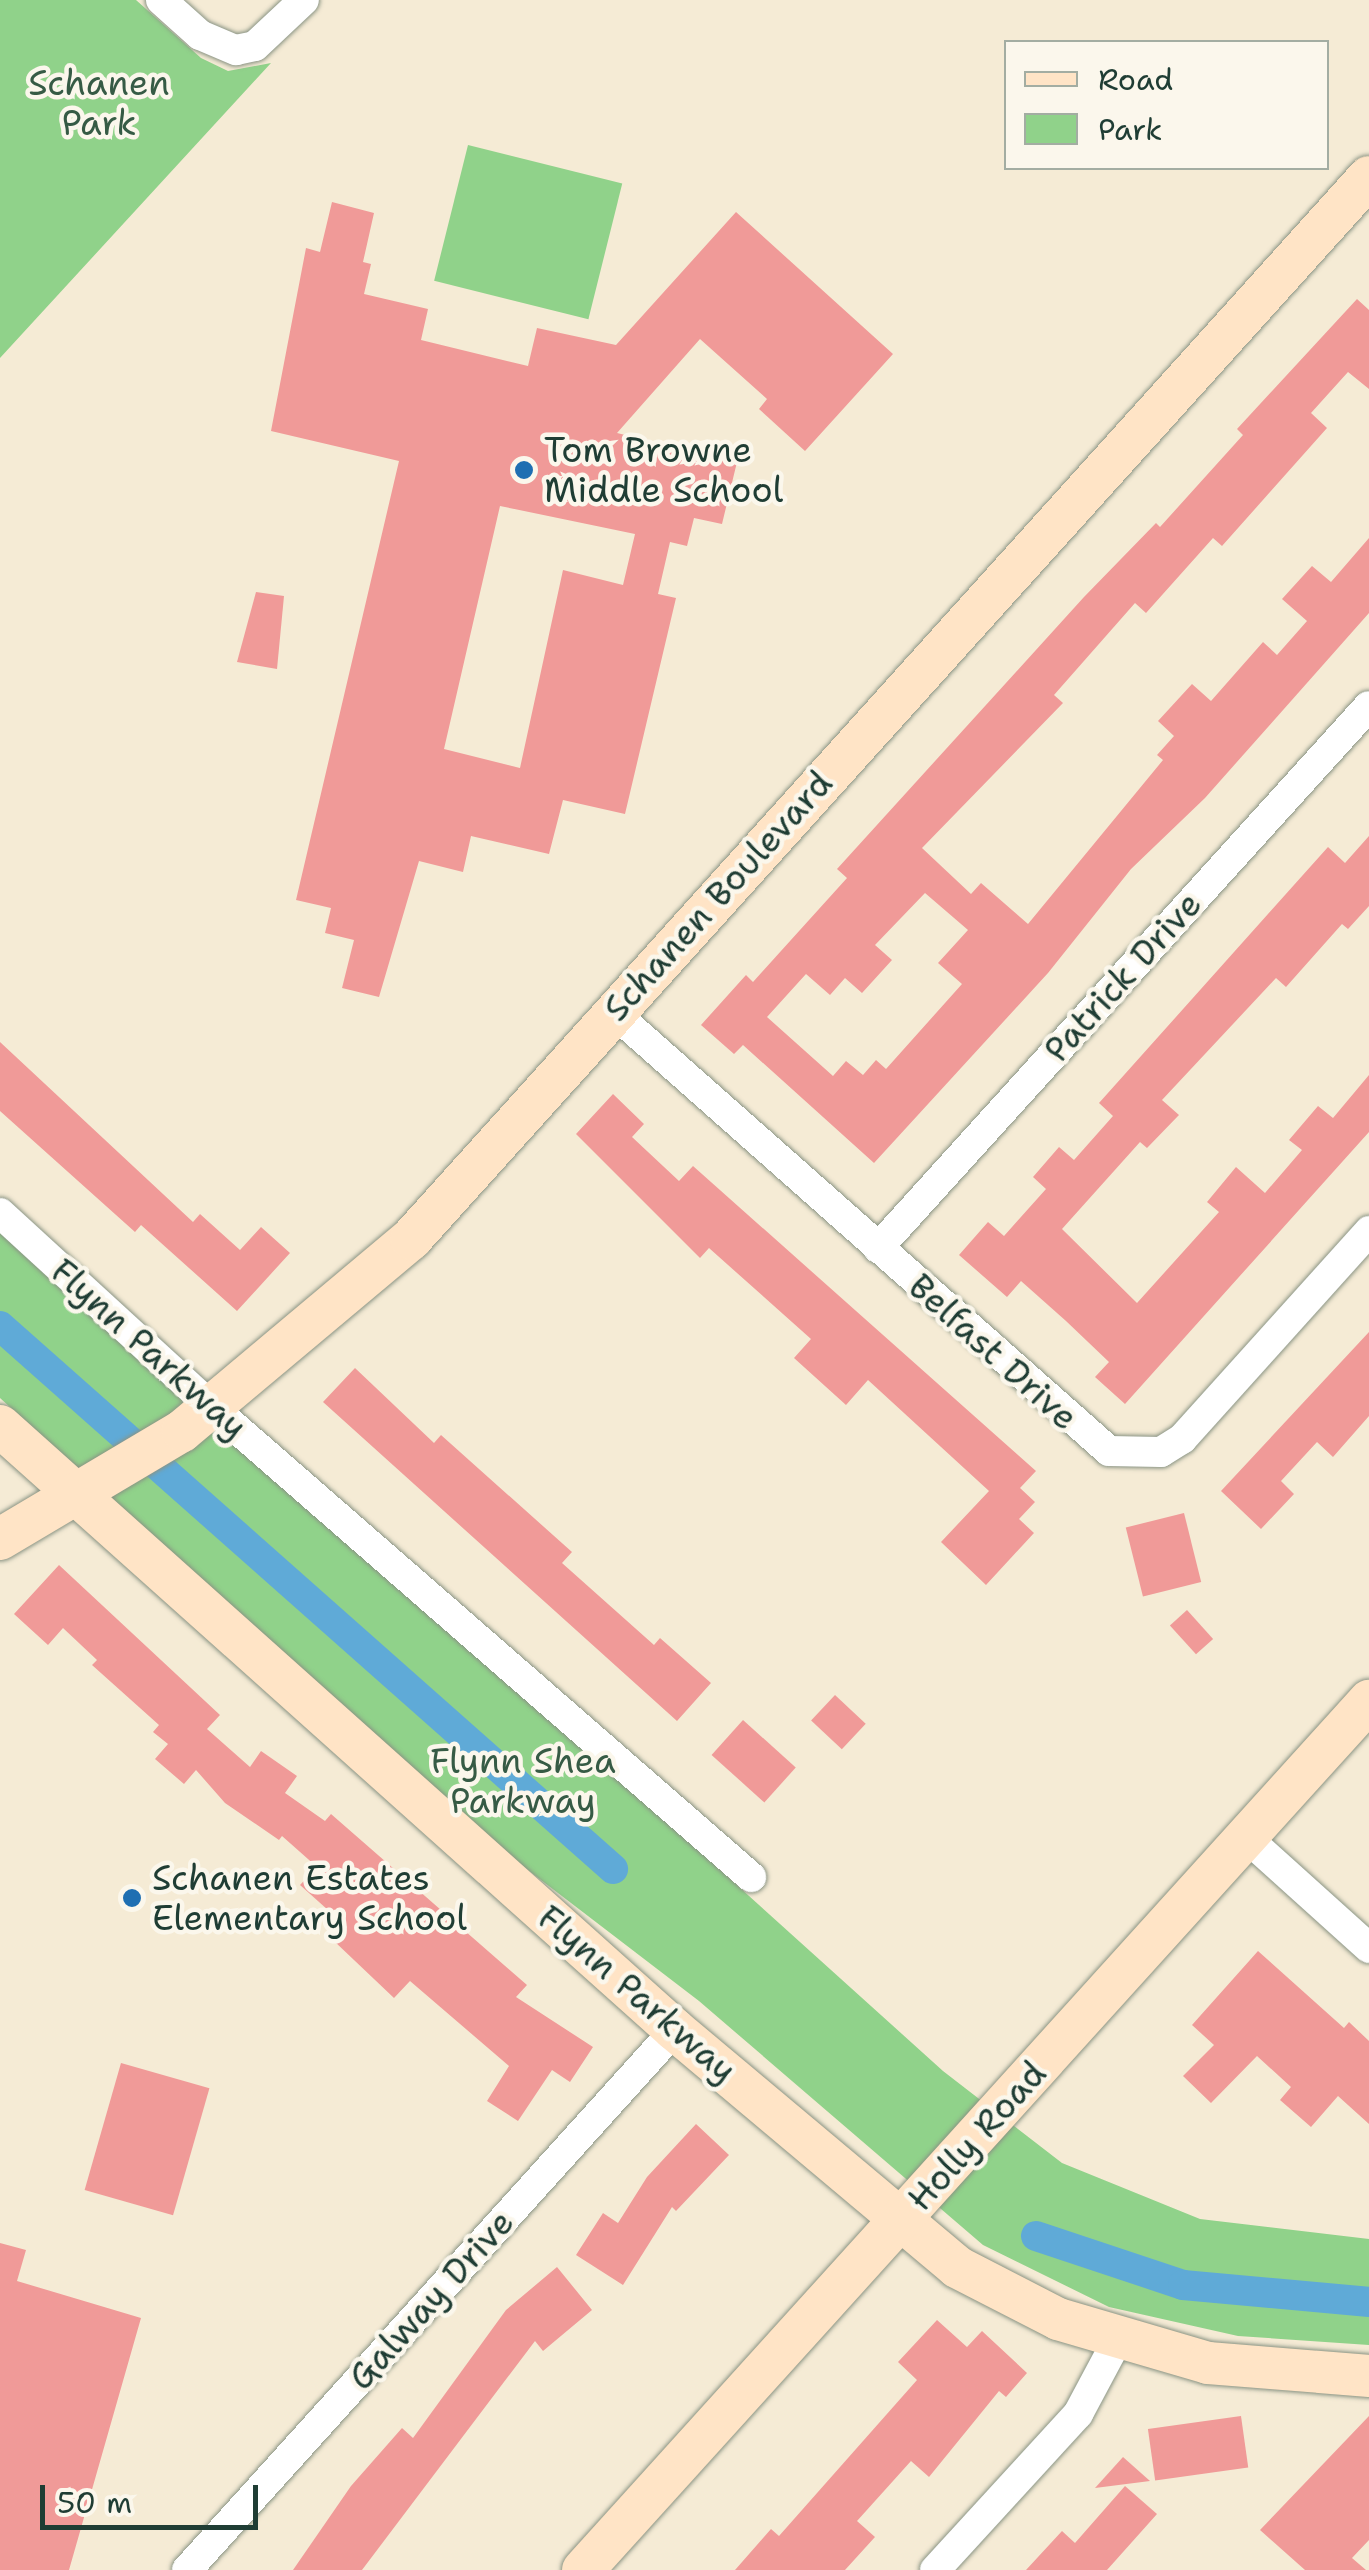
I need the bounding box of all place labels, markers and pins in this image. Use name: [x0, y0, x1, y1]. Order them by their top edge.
place label: Tom Browne Middle School: [544, 429, 783, 511]
marker: Tom Browne Middle School: [513, 459, 535, 481]
place label: Schanen Estates Elementary School: [152, 1857, 467, 1939]
marker: Schanen Estates Elementary School: [121, 1887, 143, 1909]

